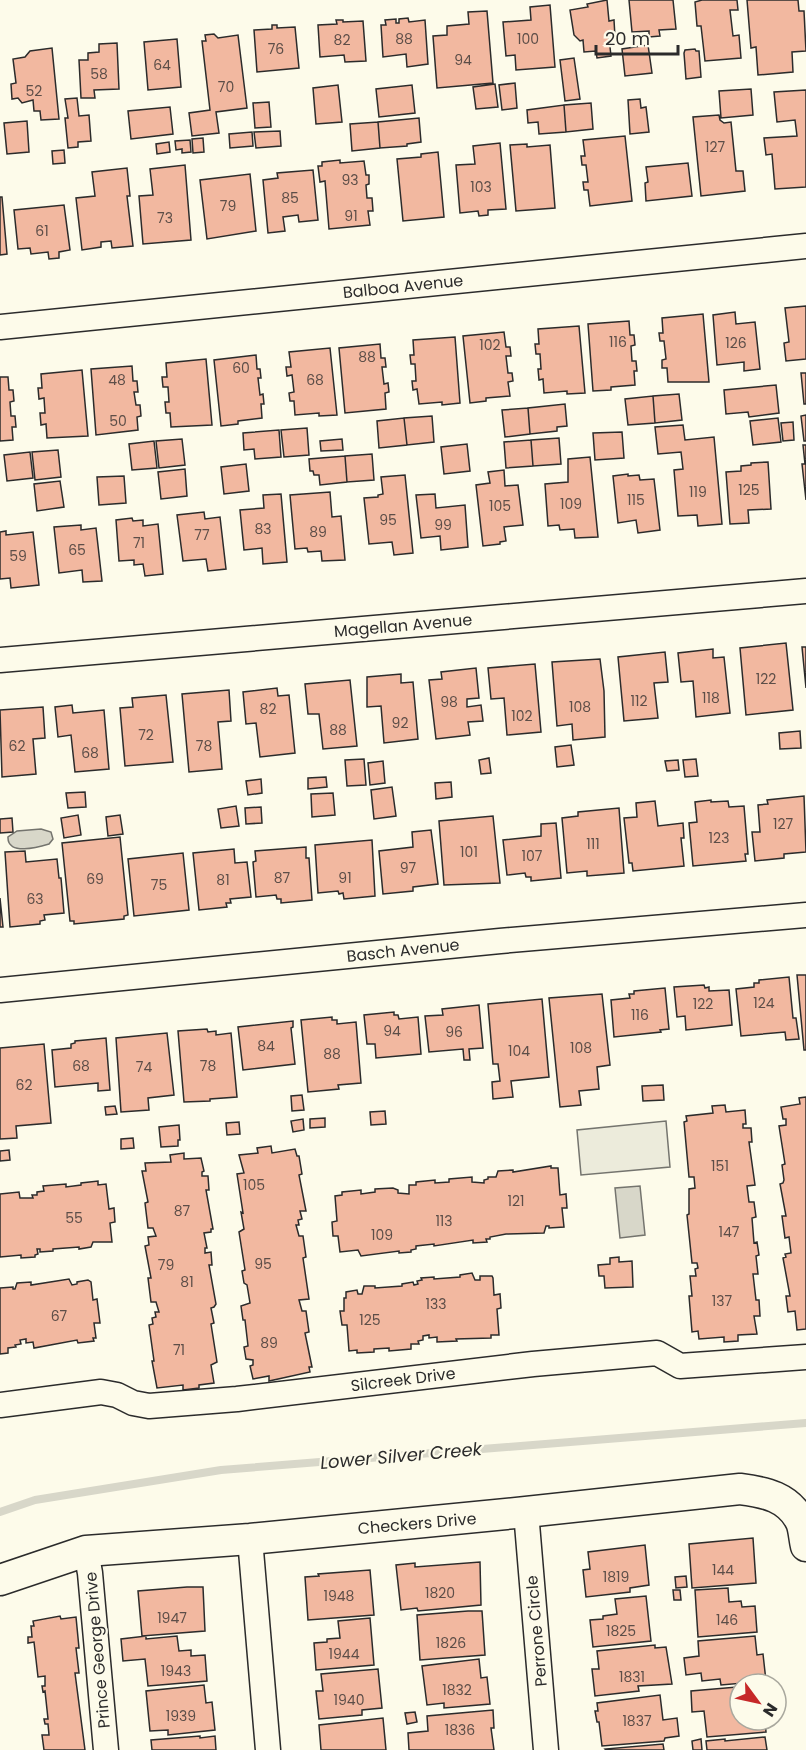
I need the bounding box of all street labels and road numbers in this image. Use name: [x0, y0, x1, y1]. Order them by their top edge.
street label: Balboa Avenue: [342, 269, 464, 304]
street label: Magellan Avenue: [333, 608, 473, 643]
street label: Basch Avenue: [346, 933, 461, 968]
street label: Silcreek Drive: [349, 1362, 457, 1397]
street label: Checkers Drive: [357, 1507, 477, 1540]
street label: Prince George Drive: [79, 1571, 116, 1729]
street label: Perrone Circle: [520, 1574, 553, 1688]

